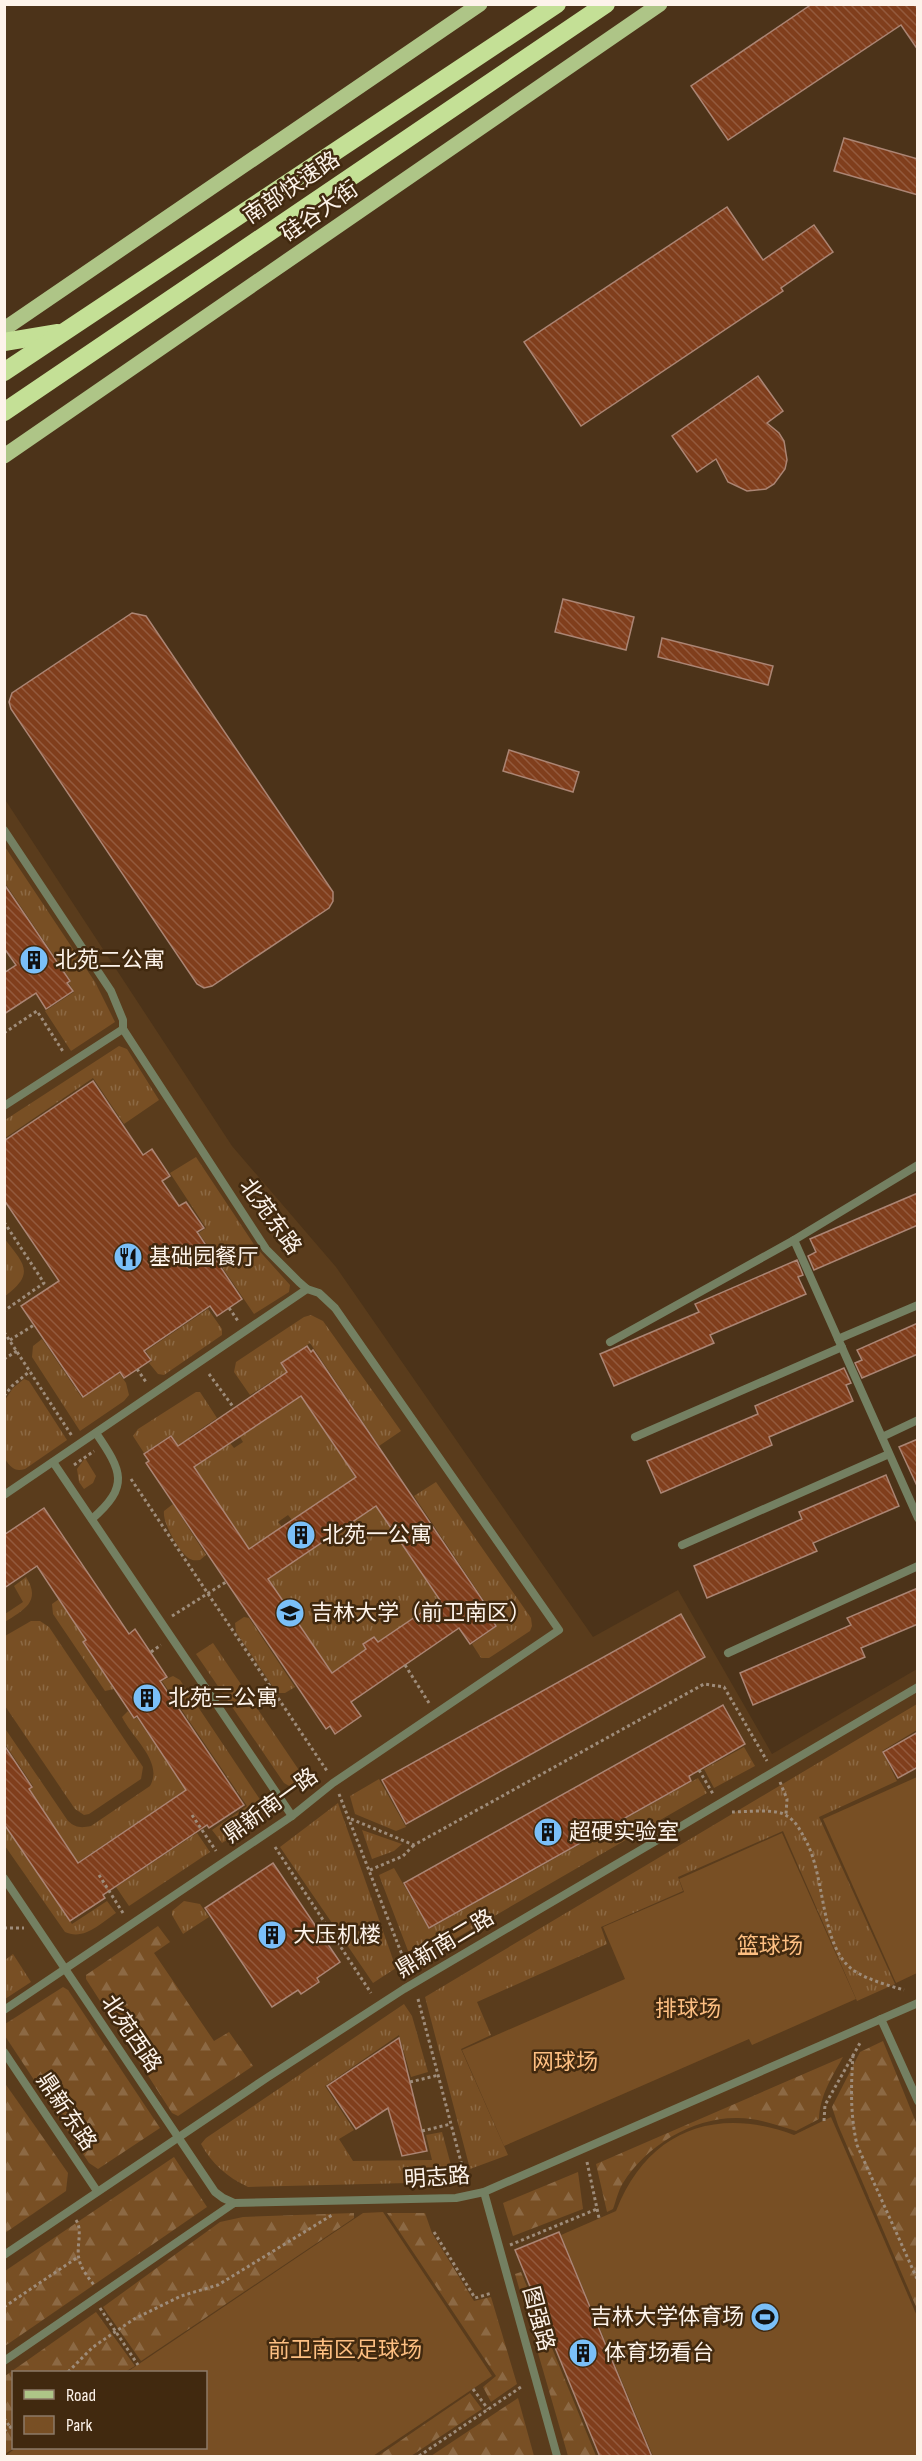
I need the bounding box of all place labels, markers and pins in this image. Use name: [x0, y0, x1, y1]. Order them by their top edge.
building icon: 北苑二公寓: [18, 944, 50, 976]
place label: 北苑二公寓: [55, 947, 165, 974]
restaurant icon: 基础园餐厅: [112, 1241, 144, 1273]
place label: 基础园餐厅: [149, 1244, 259, 1271]
building icon: 北苑一公寓: [285, 1519, 317, 1551]
place label: 北苑一公寓: [322, 1522, 432, 1549]
school or university icon: 吉林大学（前卫南区）: [274, 1597, 306, 1629]
place label: 吉林大学（前卫南区）: [311, 1600, 531, 1627]
building icon: 北苑三公寓: [131, 1682, 163, 1714]
place label: 北苑三公寓: [168, 1685, 278, 1712]
building icon: 超硬实验室: [532, 1816, 564, 1848]
place label: 超硬实验室: [569, 1819, 679, 1846]
building icon: 大压机楼: [256, 1919, 288, 1951]
place label: 大压机楼: [293, 1922, 381, 1949]
sports icon: 吉林大学体育场: [749, 2301, 781, 2333]
place label: 吉林大学体育场: [590, 2304, 744, 2331]
building icon: 体育场看台: [567, 2337, 599, 2369]
place label: 体育场看台: [604, 2340, 714, 2367]

